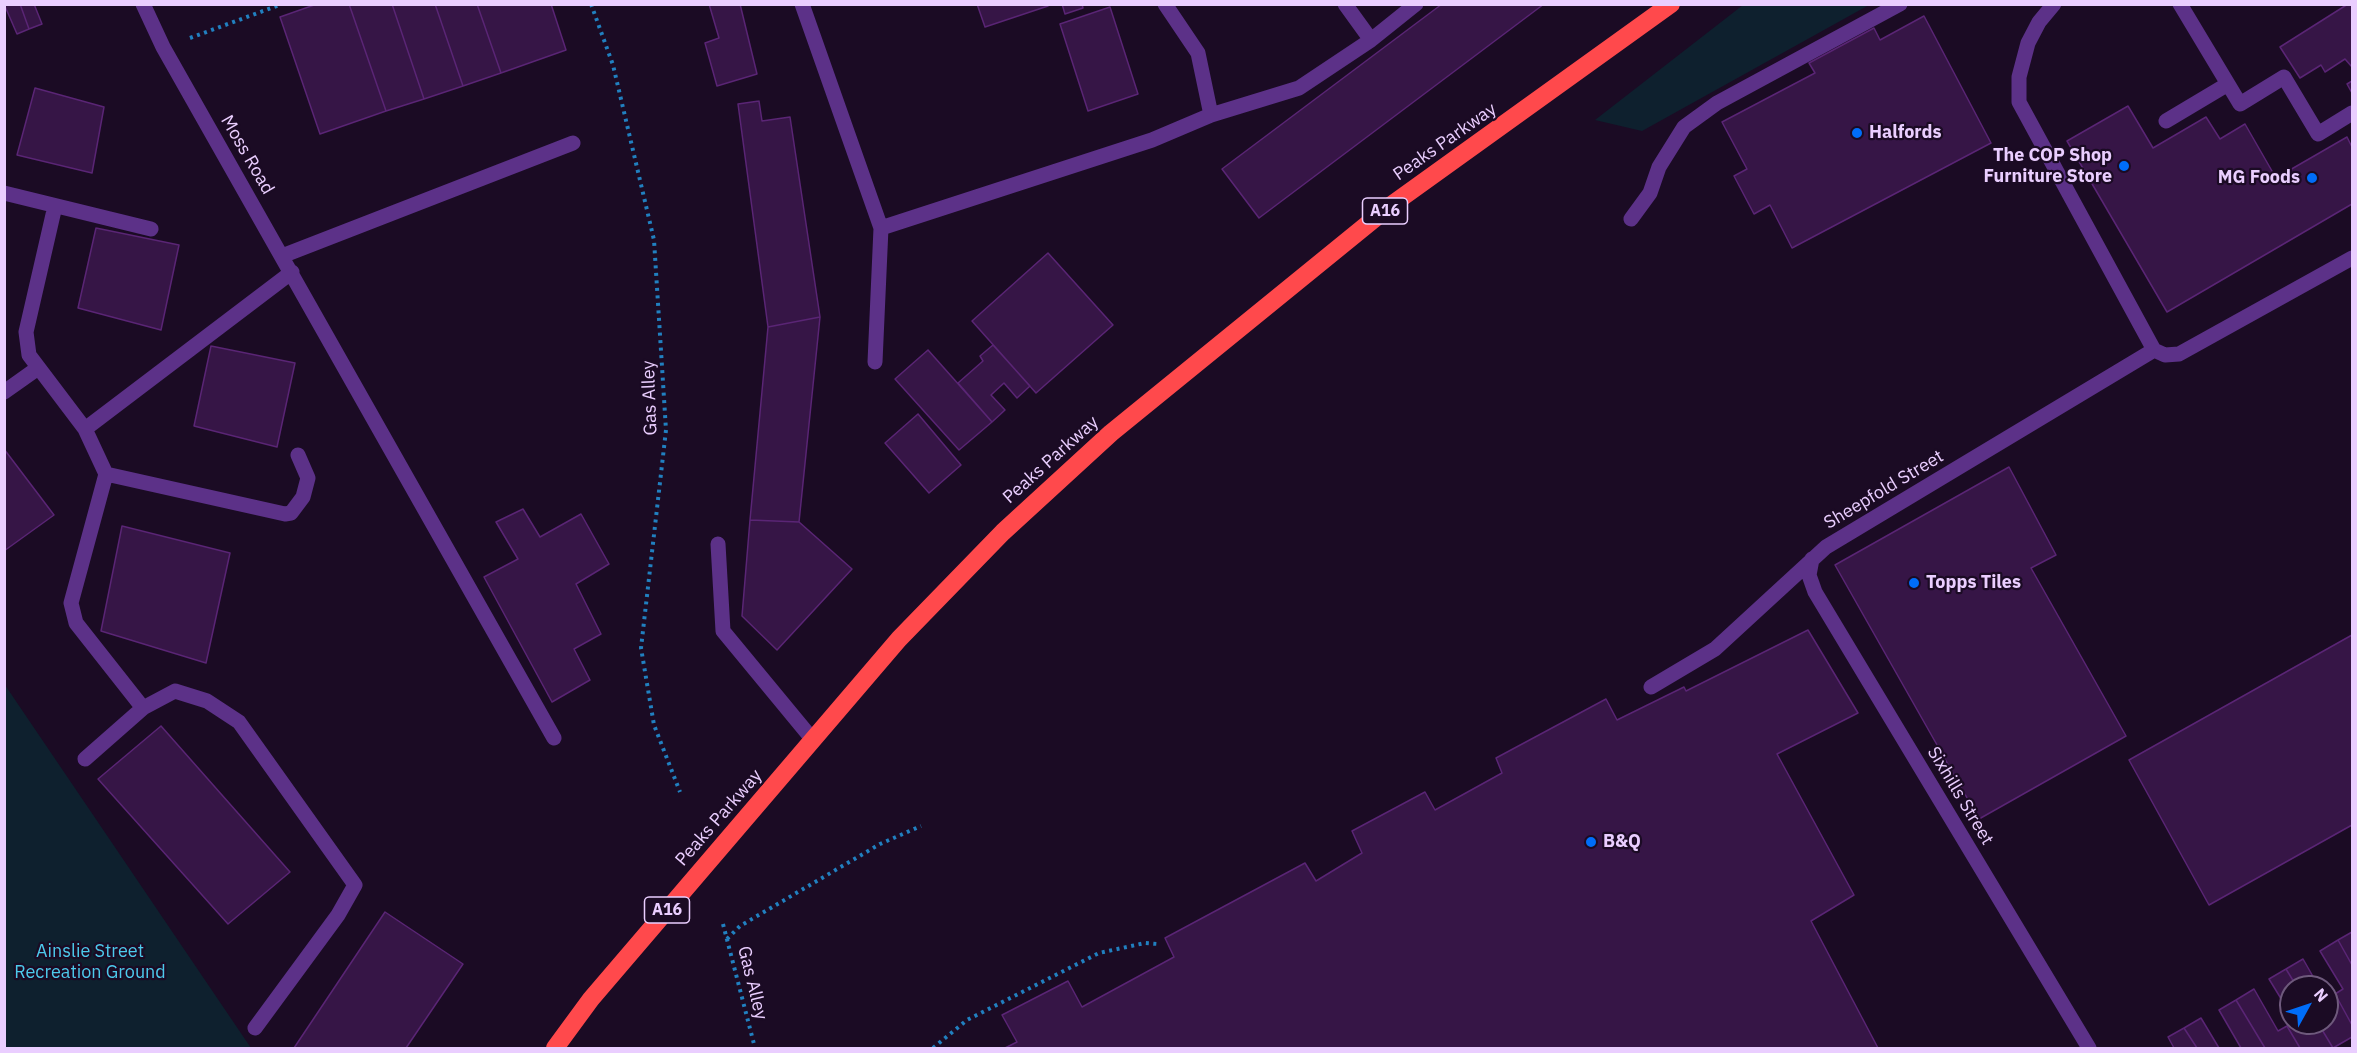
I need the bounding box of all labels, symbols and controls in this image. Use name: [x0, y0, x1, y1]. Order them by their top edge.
street label: Peaks Parkway: [1389, 98, 1501, 186]
street label: Moss Road: [216, 112, 278, 198]
place label: Halfords: [1869, 122, 1942, 144]
marker: Halfords: [1850, 126, 1864, 140]
place label: The COP Shop Furniture Store: [1983, 145, 2112, 188]
marker: The COP Shop Furniture Store: [2117, 159, 2131, 173]
place label: MG Foods: [2218, 167, 2300, 189]
marker: MG Foods: [2305, 171, 2319, 185]
road number: A16: [1362, 198, 1408, 224]
street label: Gas Alley: [638, 360, 662, 436]
street label: Peaks Parkway: [999, 412, 1103, 508]
street label: Sheepfold Street: [1820, 446, 1948, 534]
place label: Topps Tiles: [1926, 572, 2021, 594]
marker: Topps Tiles: [1907, 576, 1921, 590]
street label: Sixhills Street: [1922, 743, 1998, 849]
street label: Peaks Parkway: [671, 765, 767, 871]
place label: B&Q: [1603, 831, 1641, 853]
marker: B&Q: [1584, 835, 1598, 849]
road number: A16: [644, 897, 690, 923]
park label: Ainslie Street Recreation Ground: [14, 941, 166, 984]
street label: Gas Alley: [732, 944, 772, 1022]
north arrow: [2279, 975, 2339, 1035]
text: N: [2310, 984, 2333, 1006]

